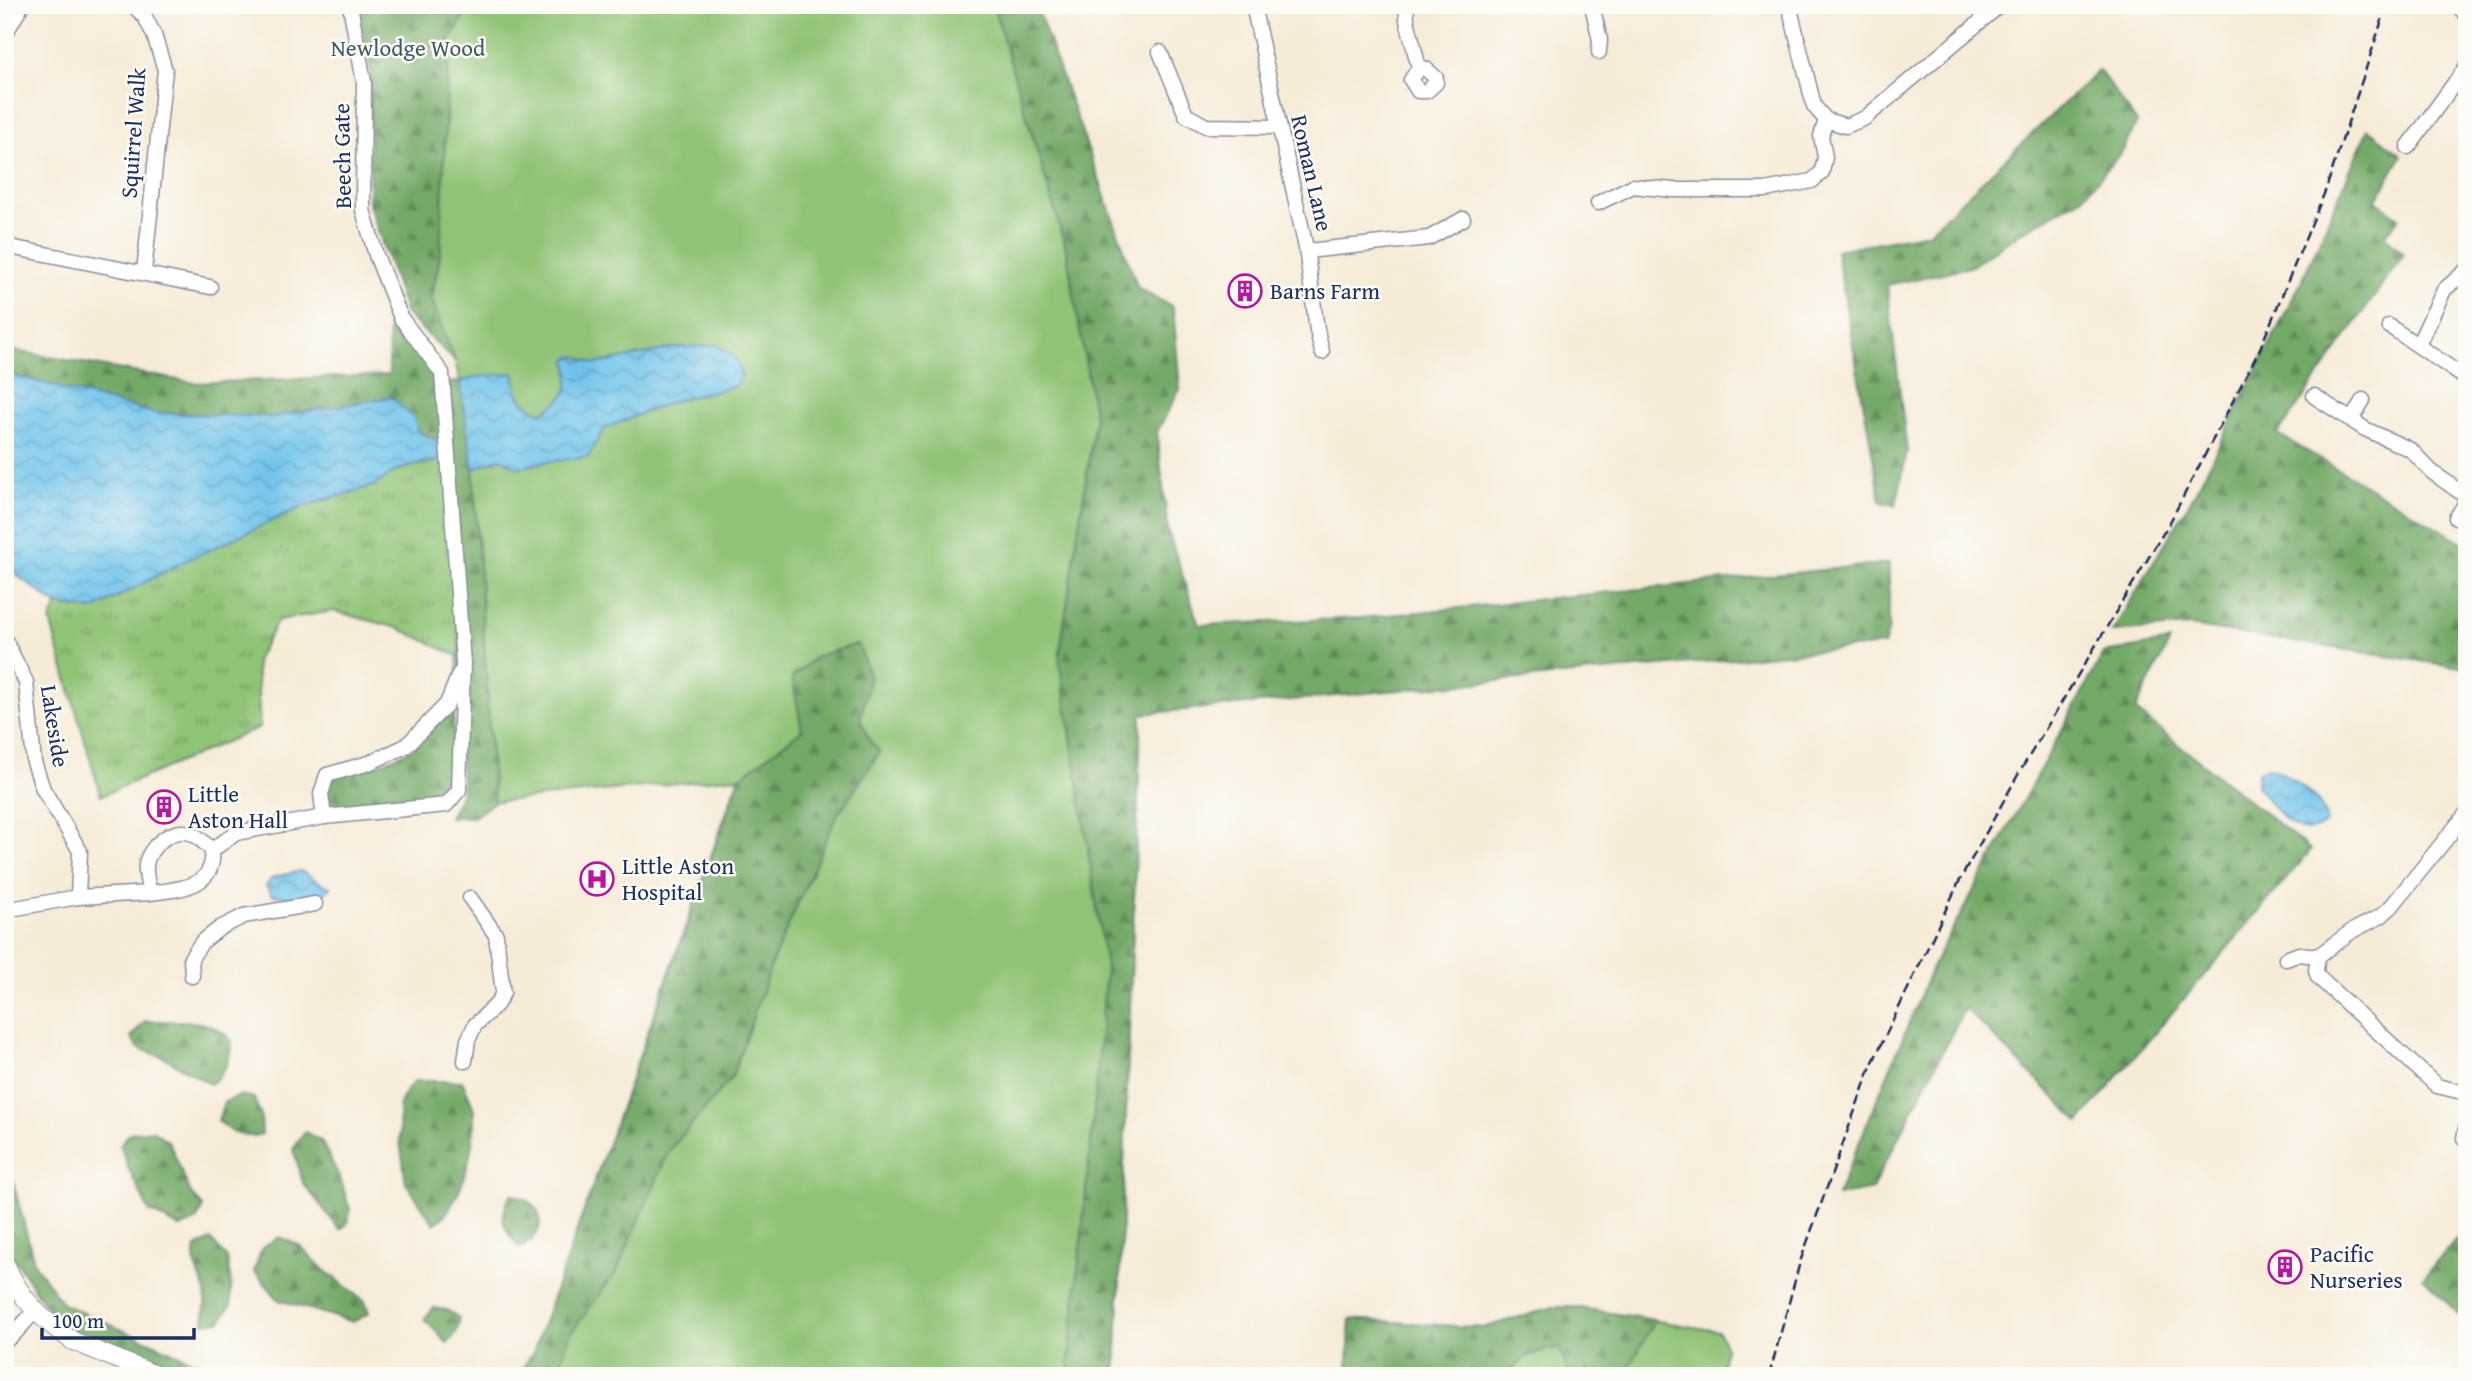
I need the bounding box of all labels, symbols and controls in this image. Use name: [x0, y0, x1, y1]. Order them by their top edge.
park label: Newlodge Wood: [331, 31, 486, 64]
street label: Squirrel Walk: [111, 66, 154, 199]
street label: Beech Gate: [324, 103, 359, 209]
street label: Roman Lane: [1283, 111, 1342, 234]
building icon: Barns Farm: [1226, 272, 1264, 310]
place label: Barns Farm: [1270, 274, 1380, 307]
street label: Lakeside: [33, 682, 78, 769]
place label: Little Aston Hall: [188, 777, 288, 836]
building icon: Little Aston Hall: [145, 788, 183, 826]
place label: Little Aston Hospital: [622, 849, 734, 908]
hospital icon: Little Aston Hospital: [578, 860, 616, 898]
place label: Pacific Nurseries: [2310, 1237, 2403, 1296]
building icon: Pacific Nurseries: [2266, 1248, 2304, 1286]
scale bar: [42, 1297, 194, 1341]
text: 100 m: [52, 1305, 104, 1336]

